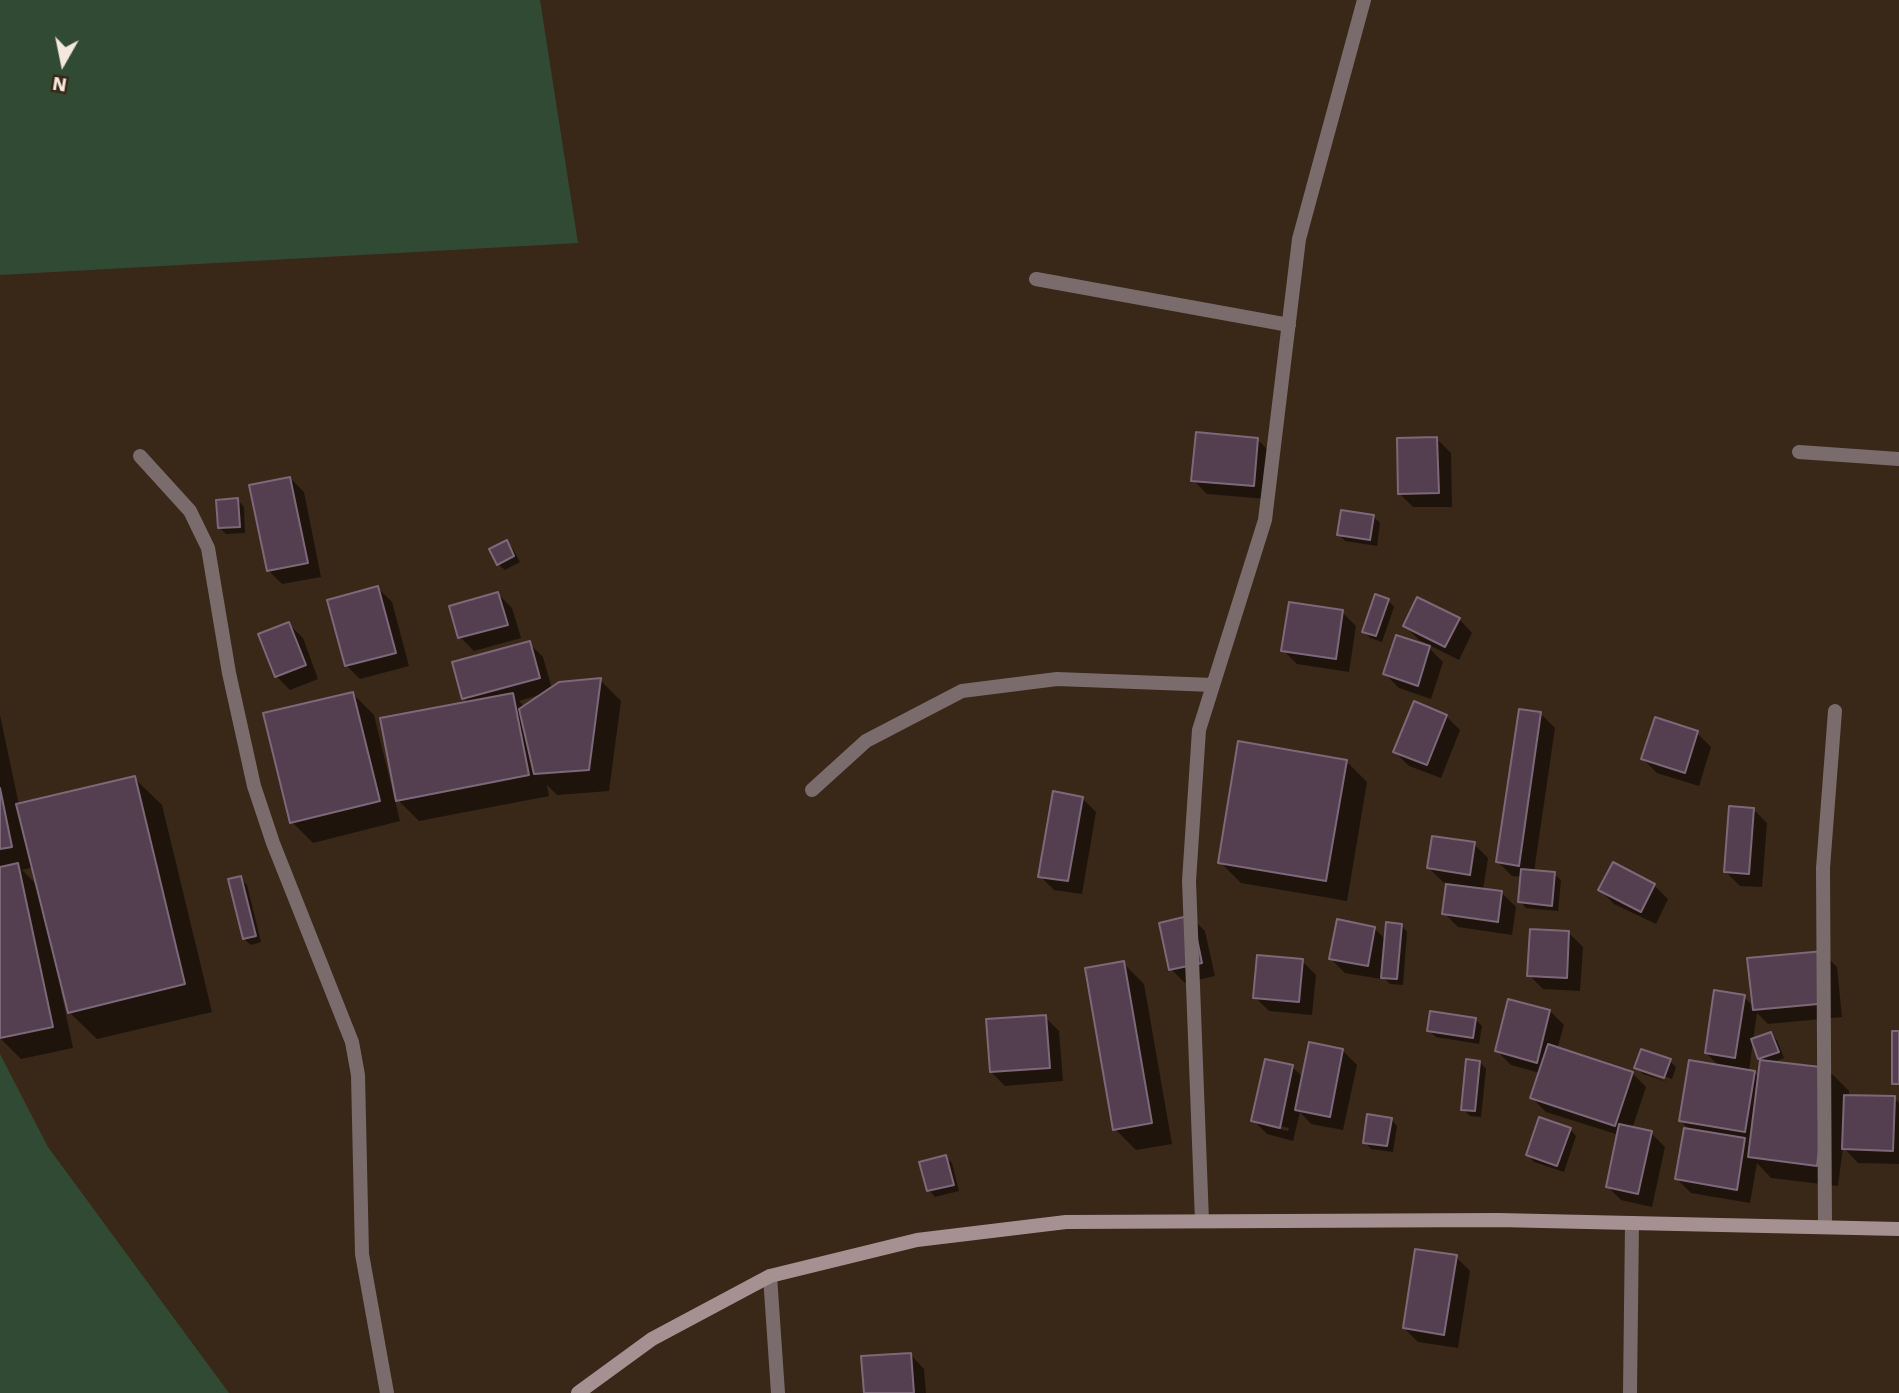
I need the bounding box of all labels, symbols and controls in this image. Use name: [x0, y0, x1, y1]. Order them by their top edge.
north arrow: [28, 28, 98, 98]
text: N: [51, 72, 68, 97]

